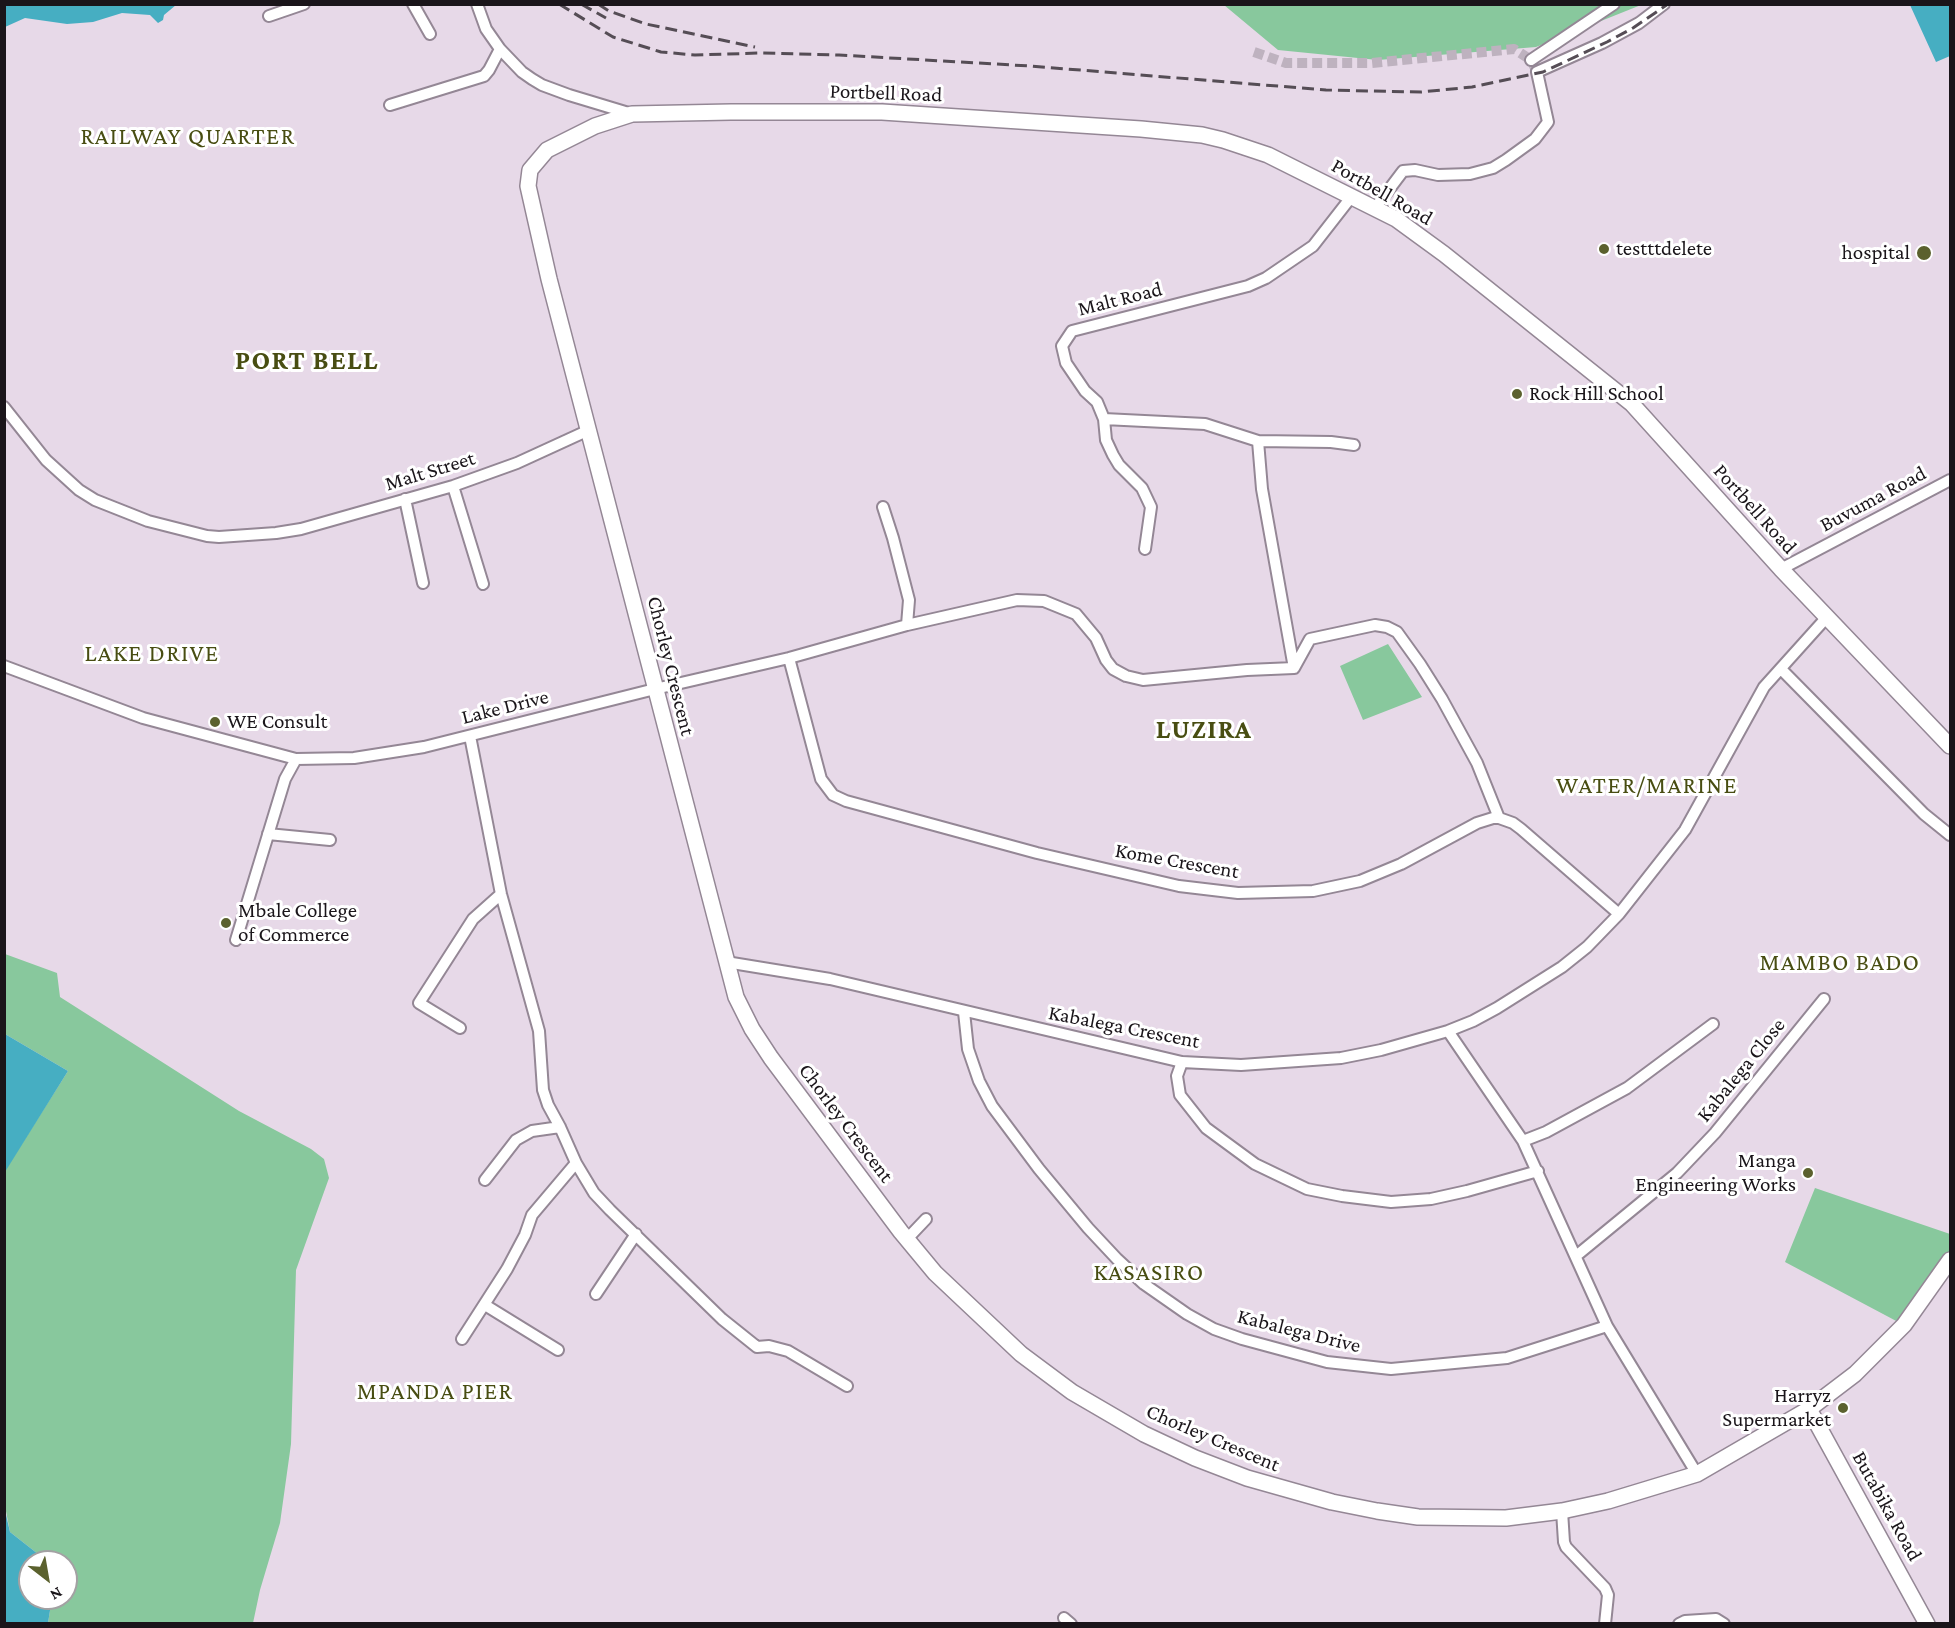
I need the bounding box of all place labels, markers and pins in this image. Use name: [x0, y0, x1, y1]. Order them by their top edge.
place label: testttdelete: [1616, 236, 1712, 262]
place label: hospital: [1841, 240, 1910, 266]
marker: testttdelete: [1597, 242, 1611, 256]
marker: hospital: [1915, 244, 1933, 262]
place label: Rock Hill School: [1529, 381, 1664, 407]
marker: Rock Hill School: [1510, 387, 1524, 401]
place label: WE Consult: [227, 709, 327, 735]
marker: WE Consult: [208, 715, 222, 729]
place label: Mbale College of Commerce: [238, 898, 357, 948]
marker: Mbale College of Commerce: [219, 916, 233, 930]
place label: Manga Engineering Works: [1635, 1148, 1796, 1198]
marker: Manga Engineering Works: [1801, 1166, 1815, 1180]
place label: Harryz Supermarket: [1722, 1383, 1831, 1433]
marker: Harryz Supermarket: [1836, 1401, 1850, 1415]

